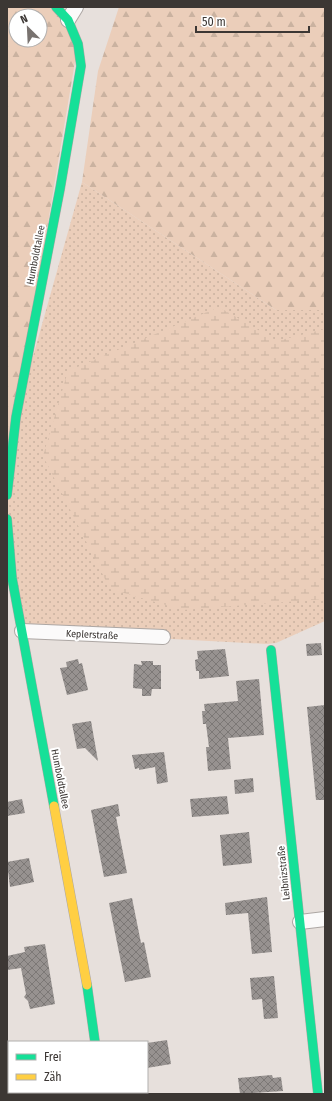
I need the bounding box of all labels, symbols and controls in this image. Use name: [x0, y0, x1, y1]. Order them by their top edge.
north arrow: [8, 8, 48, 48]
scale bar: [196, 8, 309, 34]
text: N: [18, 12, 30, 27]
text: 50 m: [202, 15, 226, 29]
street label: Humboldtallee: [24, 224, 48, 286]
street label: Keplerstraße: [66, 628, 118, 642]
street label: Humboldtallee: [48, 748, 72, 810]
street label: Leibnizstraße: [275, 845, 293, 901]
legend: [8, 1041, 148, 1093]
text: Frei: [44, 1050, 62, 1064]
text: Zäh: [44, 1070, 62, 1084]

